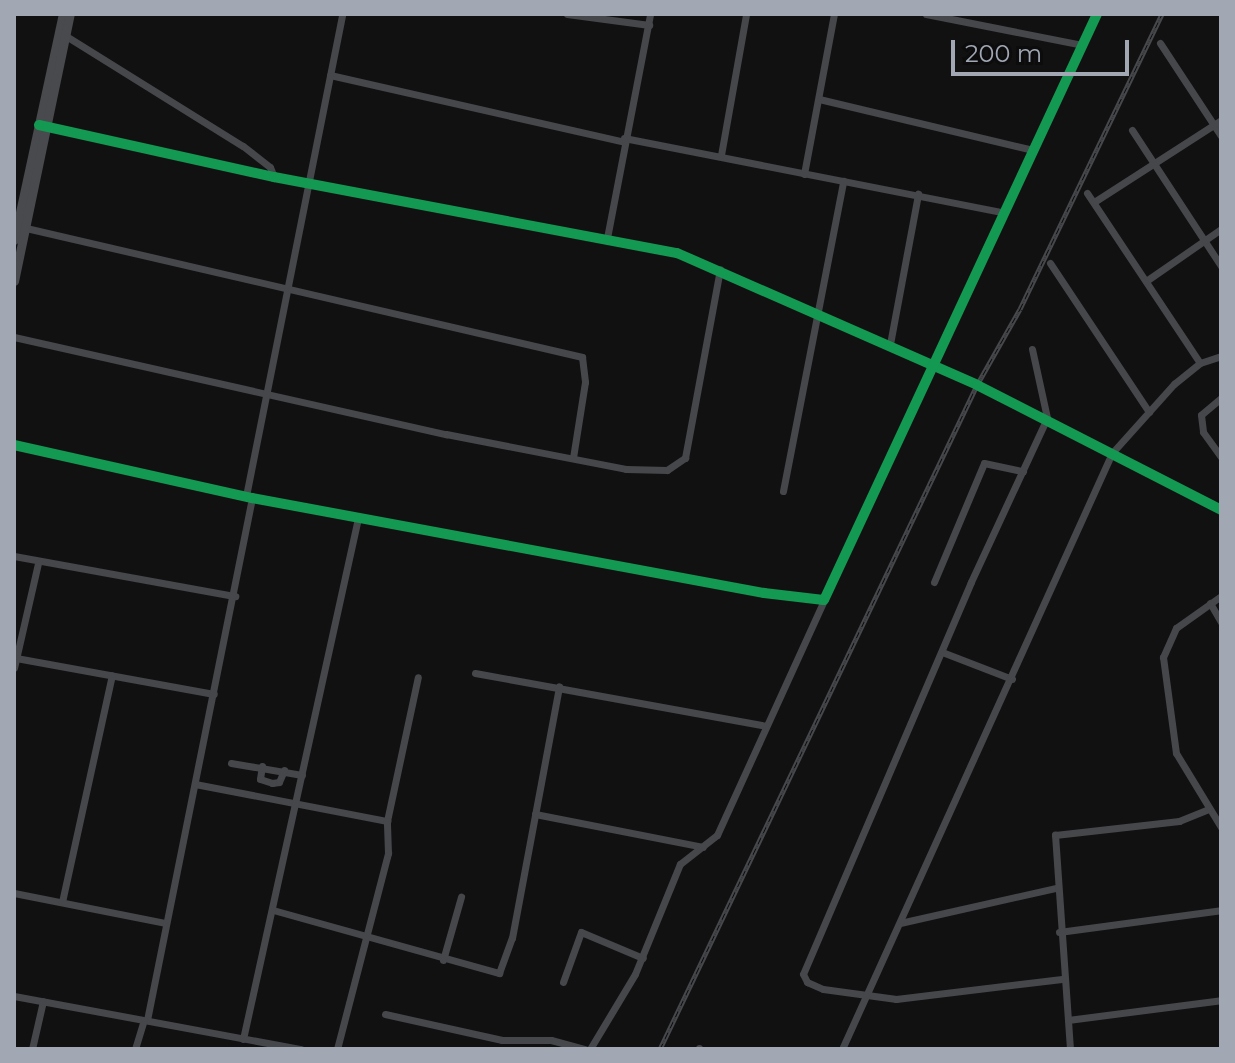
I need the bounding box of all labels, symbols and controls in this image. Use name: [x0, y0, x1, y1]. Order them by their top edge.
scale bar: [955, 24, 1133, 74]
text: 200 m: [965, 39, 1042, 68]

